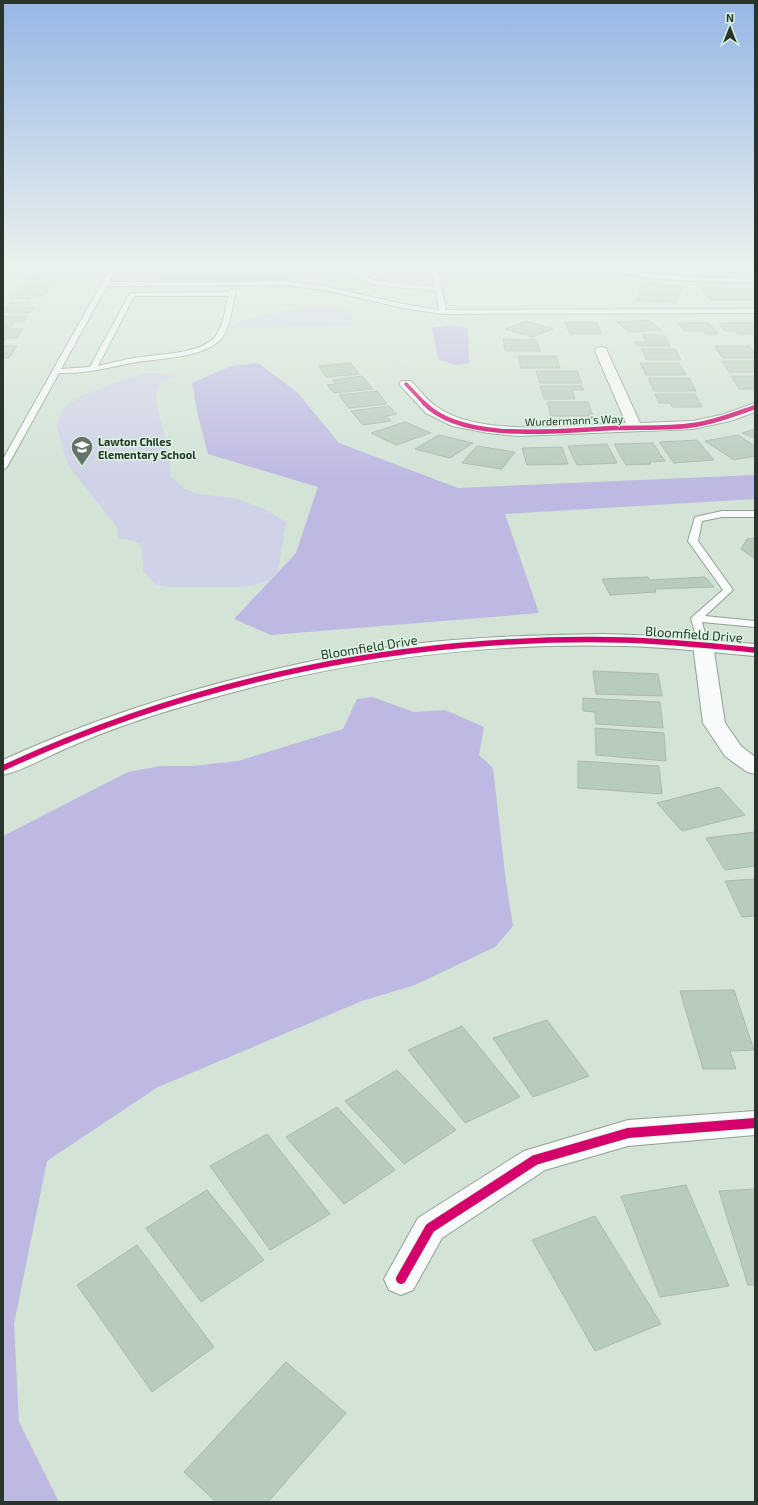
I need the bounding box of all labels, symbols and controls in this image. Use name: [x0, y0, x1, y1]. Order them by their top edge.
north arrow: [710, 8, 750, 48]
text: N: [726, 11, 734, 24]
street label: Wurdermann's Way: [525, 412, 623, 428]
school or university icon: Lawton Chiles Elementary School: [69, 434, 95, 467]
place label: Lawton Chiles Elementary School: [98, 435, 196, 462]
street label: Bloomfield Drive: [645, 623, 743, 645]
street label: Bloomfield Drive: [319, 631, 419, 663]

